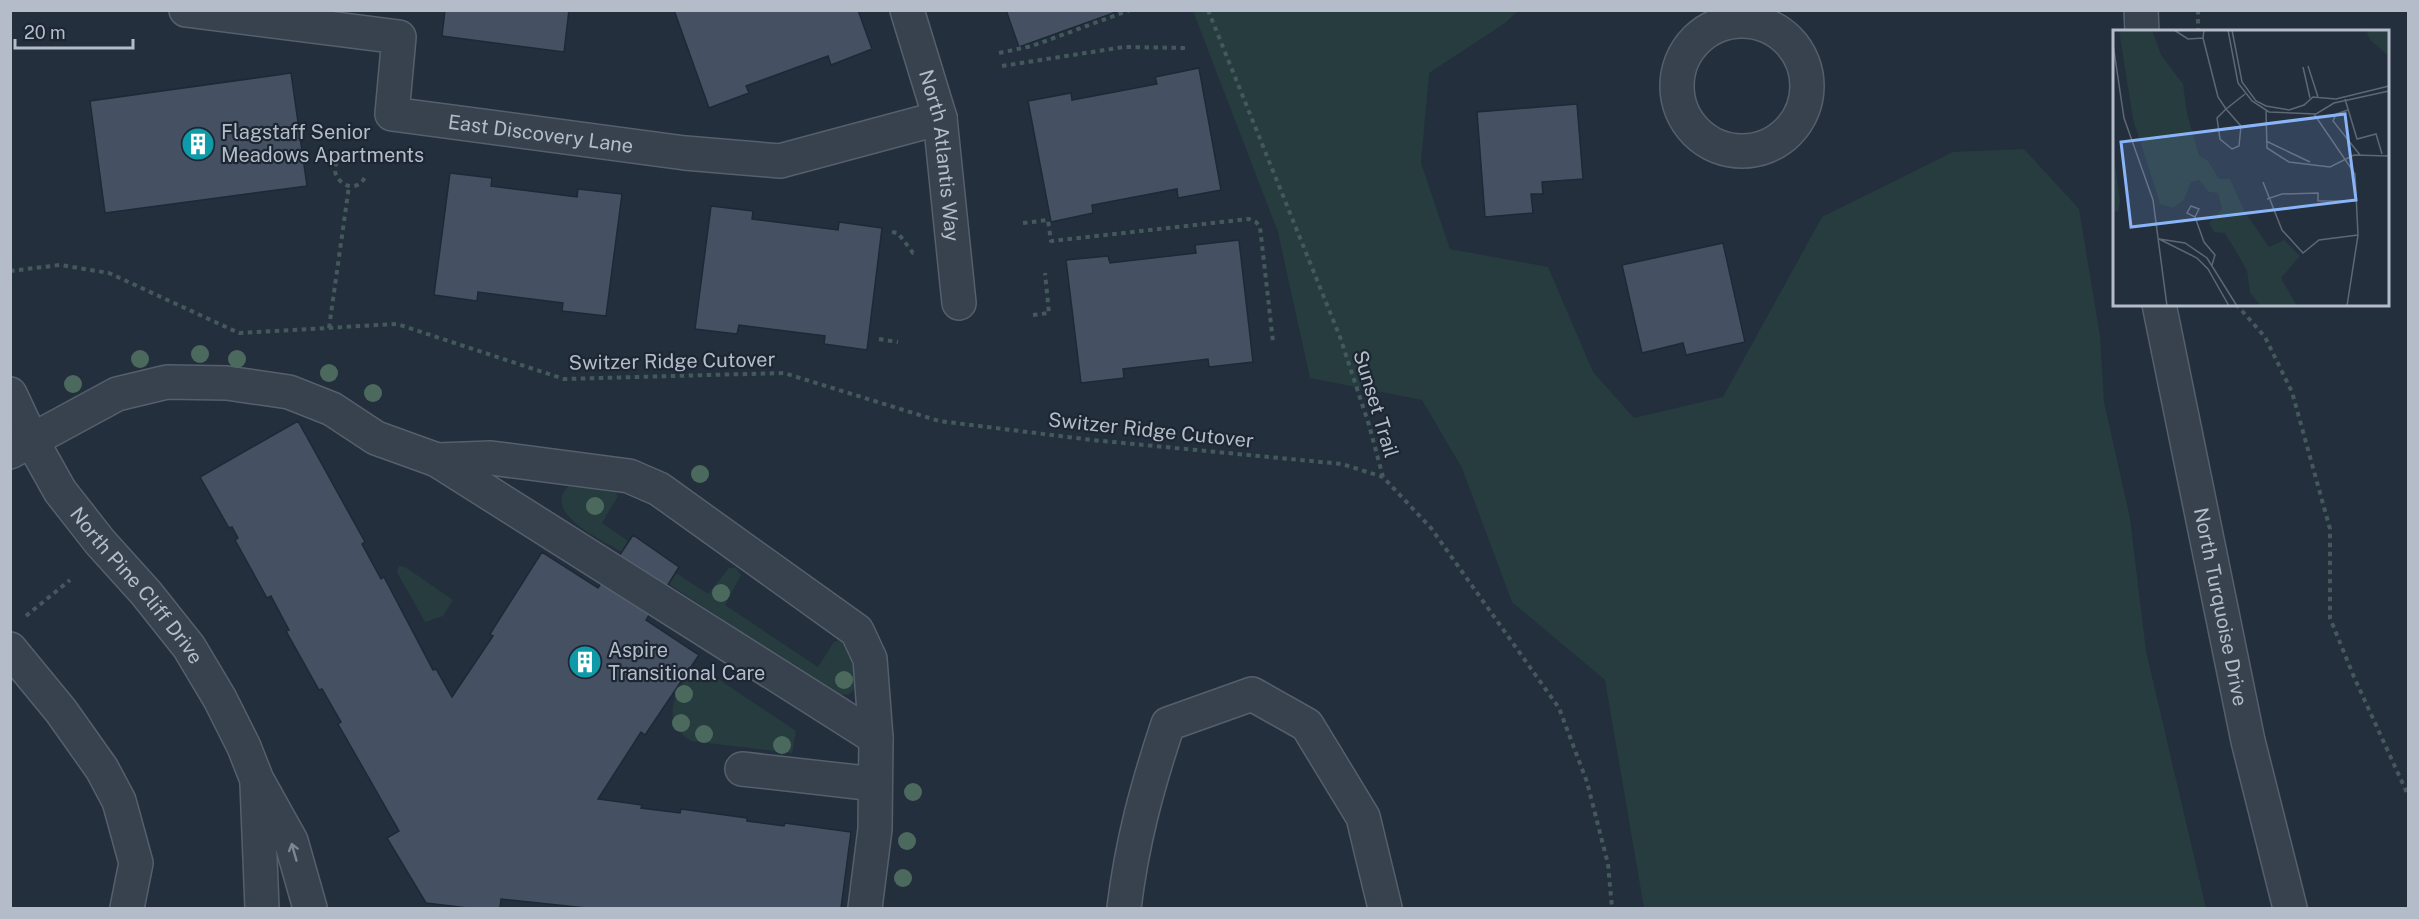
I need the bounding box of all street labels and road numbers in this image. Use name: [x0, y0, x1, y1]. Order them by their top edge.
street label: North Atlantis Way: [914, 67, 965, 243]
street label: East Discovery Lane: [447, 110, 635, 158]
street label: Switzer Ridge Cutover: [568, 347, 776, 375]
street label: Sunset Trail: [1348, 347, 1404, 461]
street label: Switzer Ridge Cutover: [1047, 407, 1255, 453]
street label: North Pine Cliff Drive: [65, 502, 208, 668]
street label: North Turquoise Drive: [2189, 505, 2253, 708]

